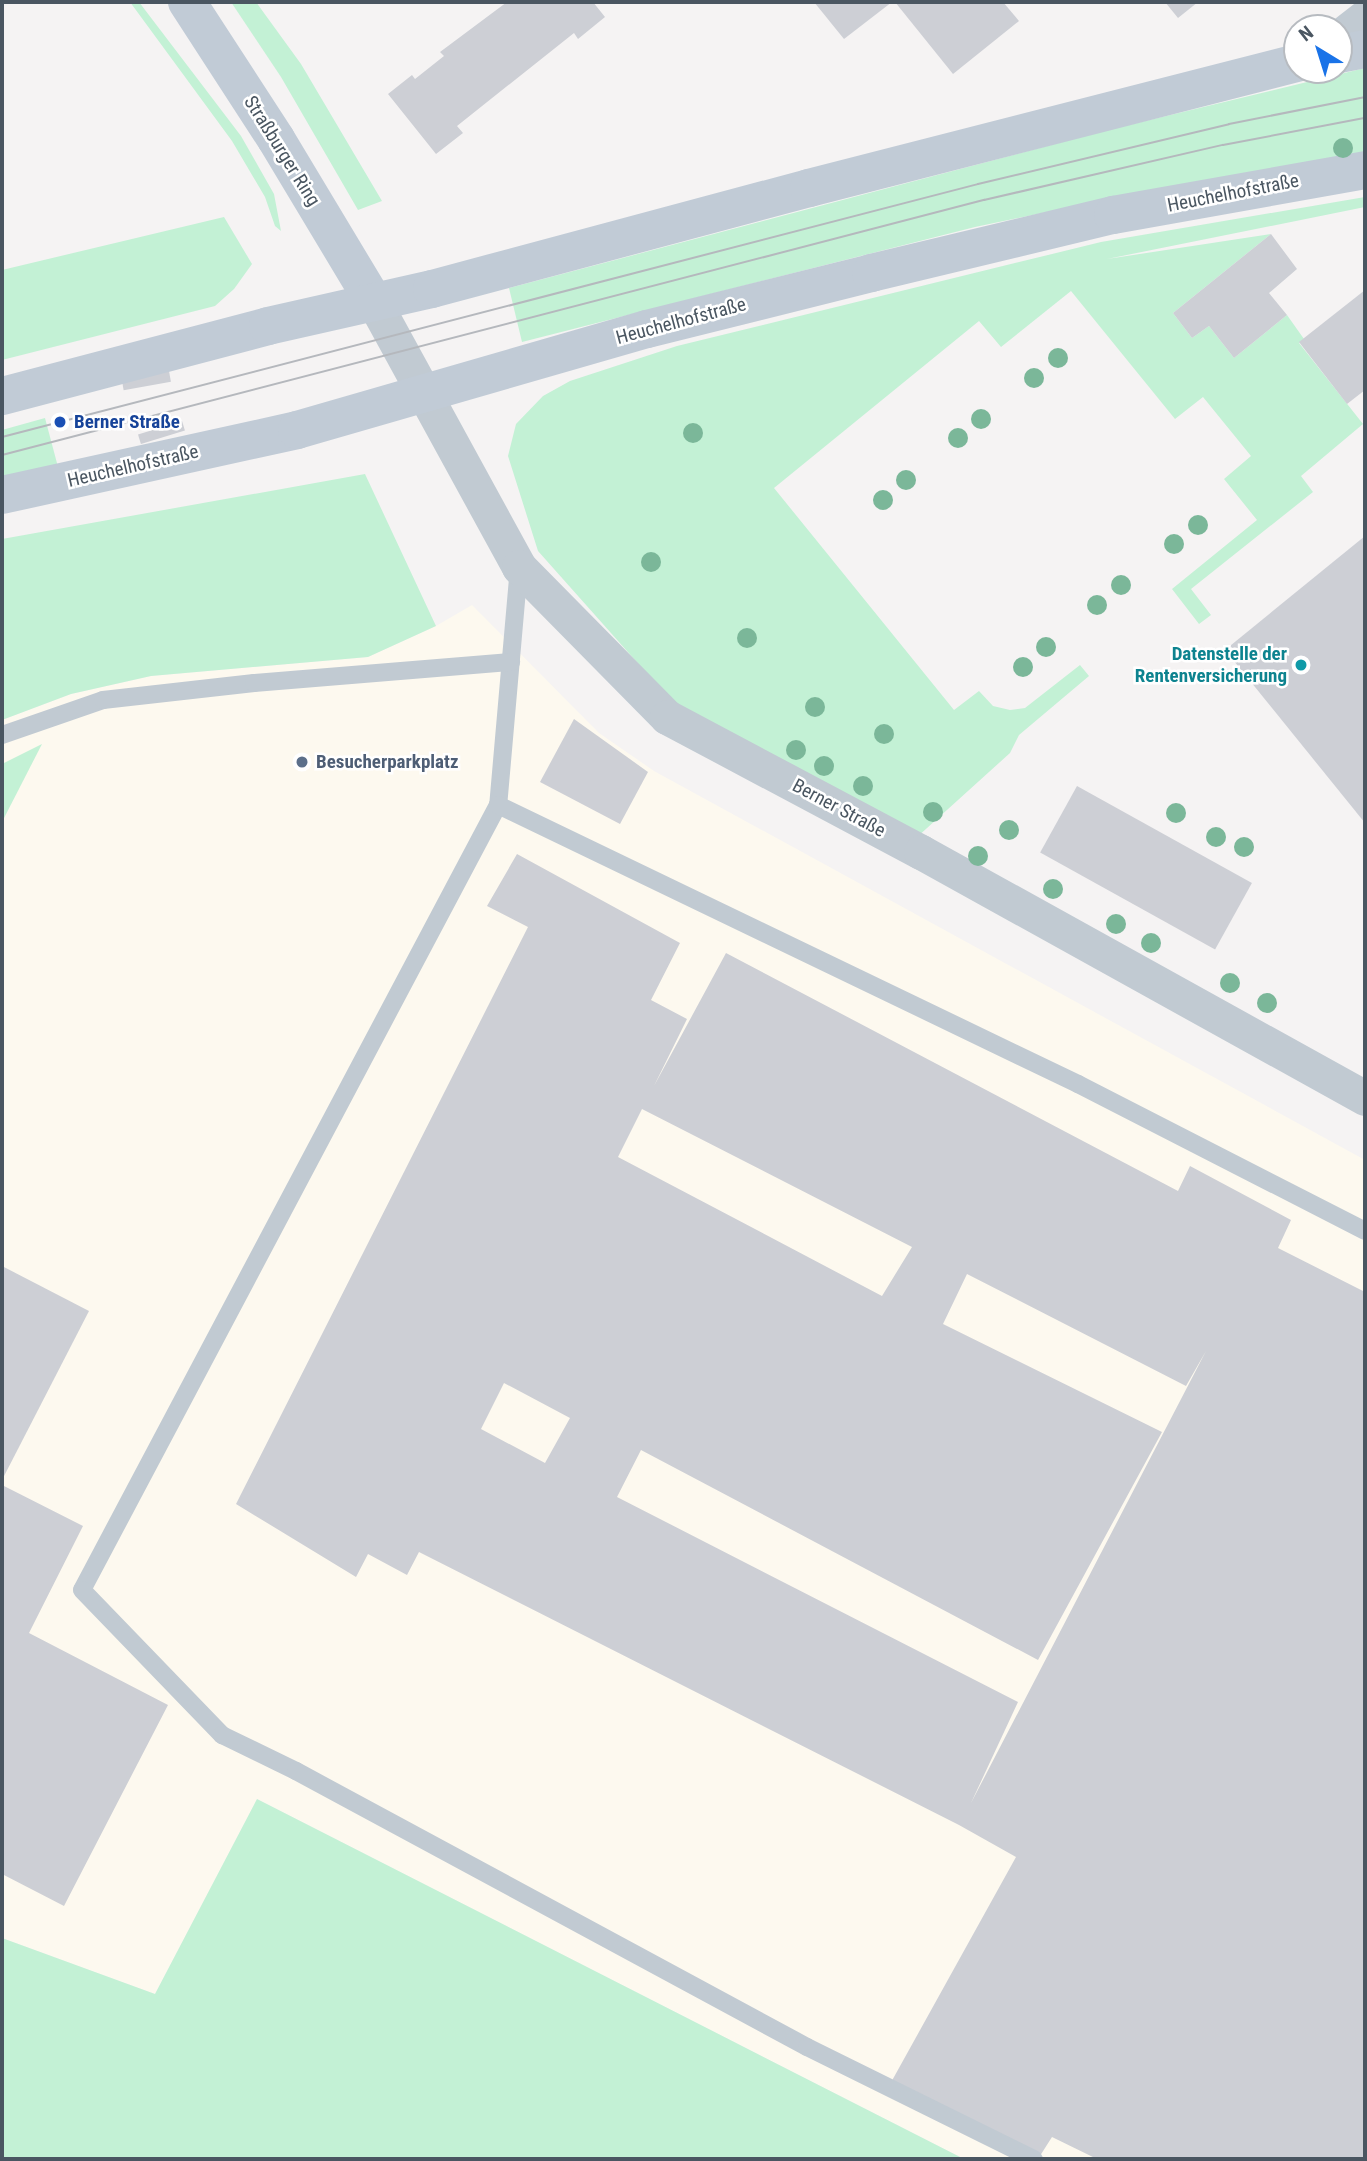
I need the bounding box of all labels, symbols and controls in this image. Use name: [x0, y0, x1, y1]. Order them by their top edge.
north arrow: [1283, 14, 1353, 84]
text: N: [1294, 21, 1318, 46]
street label: Straßburger Ring: [239, 92, 325, 210]
street label: Heuchelhofstraße: [1165, 169, 1301, 217]
street label: Heuchelhofstraße: [614, 293, 748, 349]
place label: Berner Straße: [74, 411, 180, 433]
marker: Berner Straße: [52, 414, 68, 430]
street label: Heuchelhofstraße: [65, 440, 201, 492]
place label: Datenstelle der Rentenversicherung: [1135, 643, 1287, 687]
marker: Datenstelle der Rentenversicherung: [1293, 657, 1309, 673]
place label: Besucherparkplatz: [316, 751, 458, 773]
marker: Besucherparkplatz: [294, 754, 310, 770]
street label: Berner Straße: [789, 774, 889, 842]

